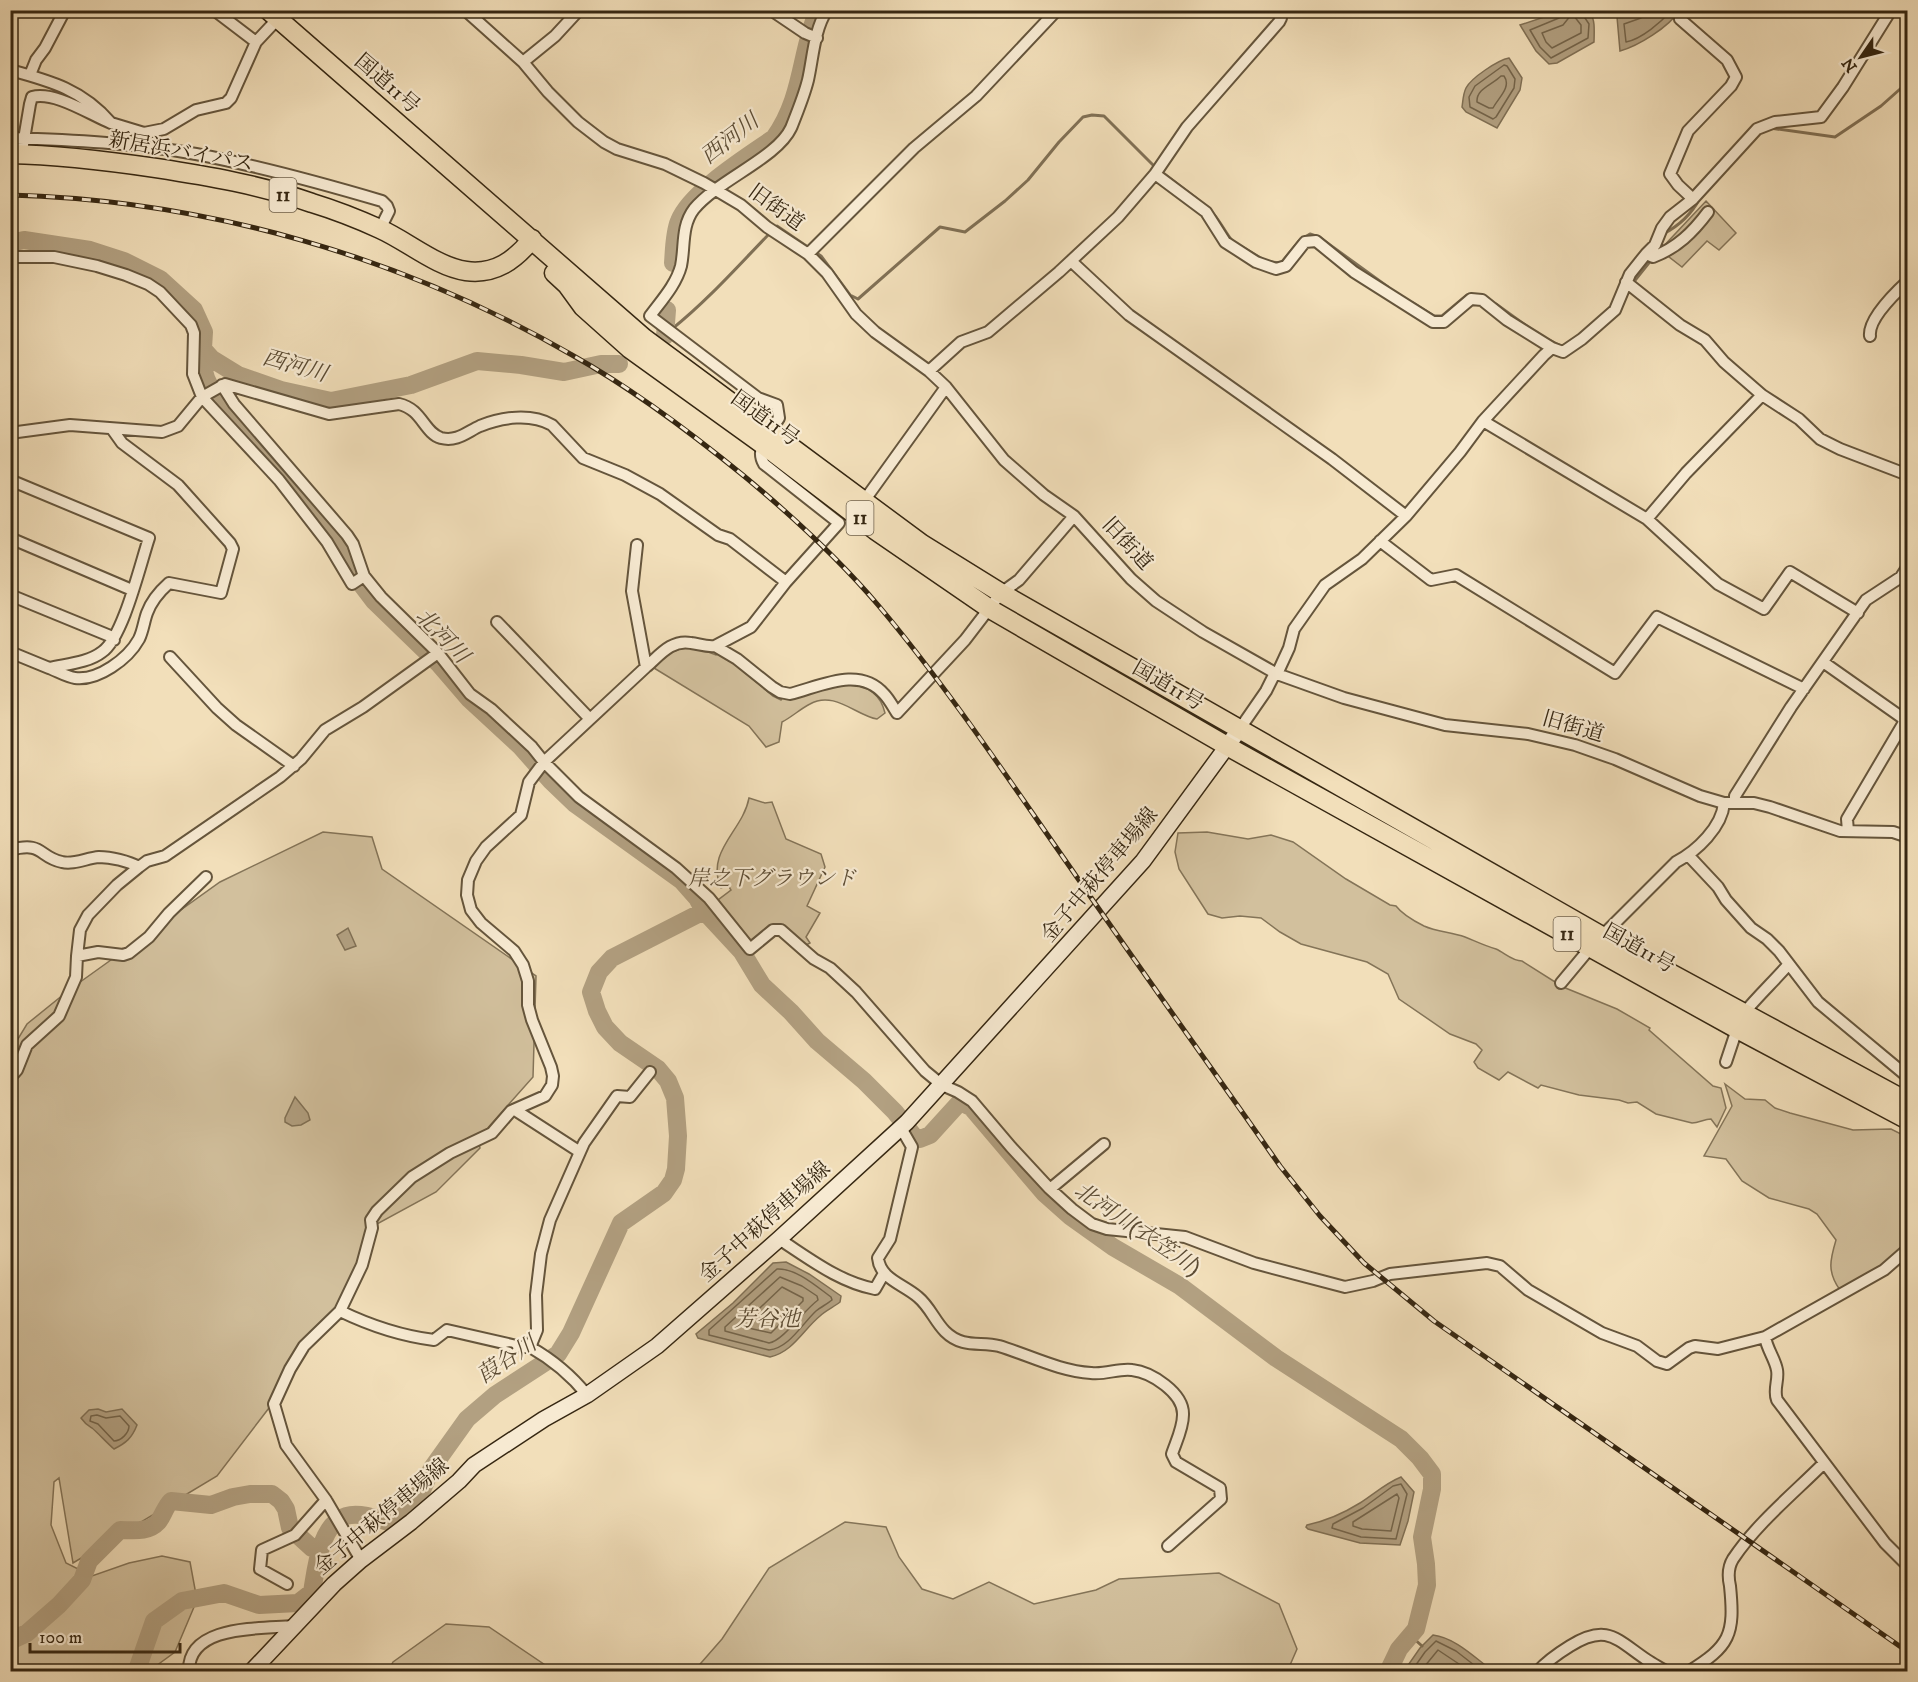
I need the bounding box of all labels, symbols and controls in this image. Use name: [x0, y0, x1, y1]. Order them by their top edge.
north arrow: [1831, 27, 1891, 87]
street label: 国道11号: [349, 48, 425, 120]
text: N: [1838, 54, 1861, 76]
water label: 西河川: [696, 107, 766, 170]
street label: 新居浜バイパス: [107, 126, 255, 178]
road number: 11: [270, 178, 296, 212]
street label: 旧街道: [743, 179, 809, 237]
water label: 西河川: [260, 344, 332, 389]
street label: 国道11号: [726, 385, 804, 453]
road number: 11: [846, 501, 874, 535]
street label: 旧街道: [1096, 512, 1158, 576]
water label: 北河川: [409, 603, 476, 671]
street label: 国道11号: [1128, 655, 1208, 717]
street label: 旧街道: [1539, 706, 1607, 748]
street label: 金子中萩停車場線: [1036, 802, 1164, 948]
park label: 岸之下グラウンド: [688, 866, 857, 892]
road number: 11: [1554, 917, 1580, 951]
street label: 国道11号: [1598, 919, 1680, 979]
street label: 金子中萩停車場線: [694, 1156, 836, 1288]
water label: 北河川(衣笠川): [1069, 1177, 1205, 1281]
water label: 芳谷池: [734, 1306, 803, 1333]
water label: 葭谷川: [472, 1329, 544, 1390]
street label: 金子中萩停車場線: [309, 1453, 455, 1581]
scale bar: [30, 1616, 180, 1654]
text: 100 m: [39, 1627, 82, 1649]

